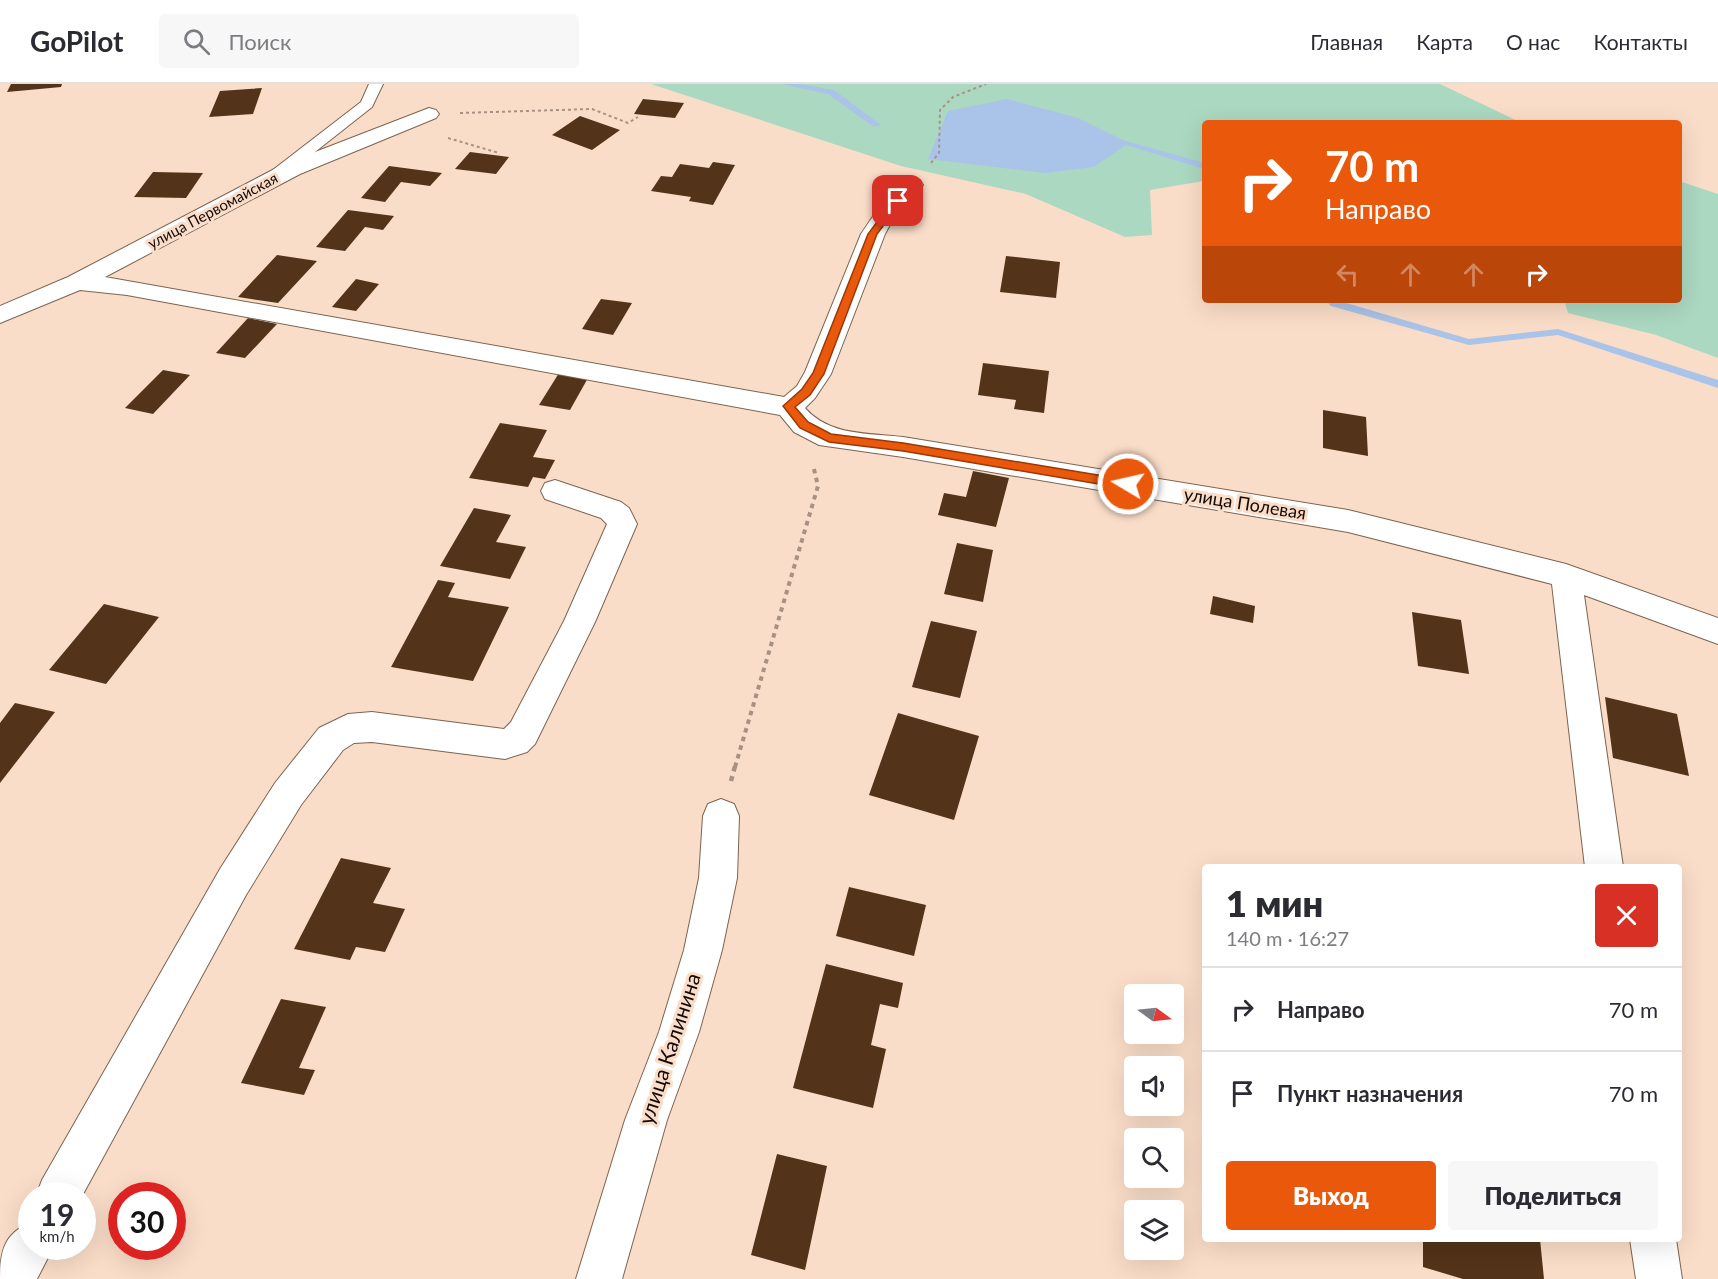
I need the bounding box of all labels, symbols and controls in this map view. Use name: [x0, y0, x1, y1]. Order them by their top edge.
search box: [159, 14, 579, 68]
text: GoPilot: [30, 24, 123, 58]
icon: search: [180, 25, 213, 58]
text: Поиск: [228, 28, 291, 55]
text: Главная: [1310, 29, 1383, 54]
text: Карта: [1416, 29, 1473, 54]
text: О нас: [1506, 29, 1560, 54]
text: Контакты: [1593, 29, 1688, 54]
text: 70 m: [1325, 141, 1419, 191]
icon: right: [1226, 144, 1304, 222]
street label: улица Первомайская: [145, 168, 280, 252]
pin: [872, 175, 923, 226]
icon: arrive: [881, 184, 914, 217]
text: Направо: [1325, 192, 1431, 225]
icon: left: [1331, 258, 1364, 291]
icon: ahead: [1394, 258, 1427, 291]
icon: ahead: [1457, 258, 1490, 291]
icon: right: [1520, 258, 1553, 291]
position arrow: [1096, 452, 1160, 516]
street label: улица Полевая: [1182, 482, 1308, 524]
text: 1 мин: [1226, 881, 1323, 925]
button: close: [1595, 884, 1658, 947]
text: 140 m · 16:27: [1226, 926, 1349, 950]
street label: улица Калинина: [632, 970, 705, 1127]
north arrow: [1124, 984, 1184, 1044]
map controls: [1124, 984, 1184, 1260]
icon: right: [1226, 993, 1259, 1026]
text: Направо: [1277, 996, 1365, 1023]
text: 70 m: [1609, 996, 1658, 1023]
button: sound: [1124, 1056, 1184, 1116]
icon: arrive: [1226, 1077, 1259, 1110]
text: Пункт назначения: [1277, 1080, 1463, 1107]
text: 70 m: [1609, 1080, 1658, 1107]
button: search: [1124, 1128, 1184, 1188]
button: Выход: [1226, 1161, 1436, 1230]
button: Поделиться: [1448, 1161, 1658, 1230]
speed limit sign: 30: [108, 1182, 186, 1260]
text: 19: [40, 1196, 74, 1232]
button: layers: [1124, 1200, 1184, 1260]
text: km/h: [39, 1227, 75, 1245]

